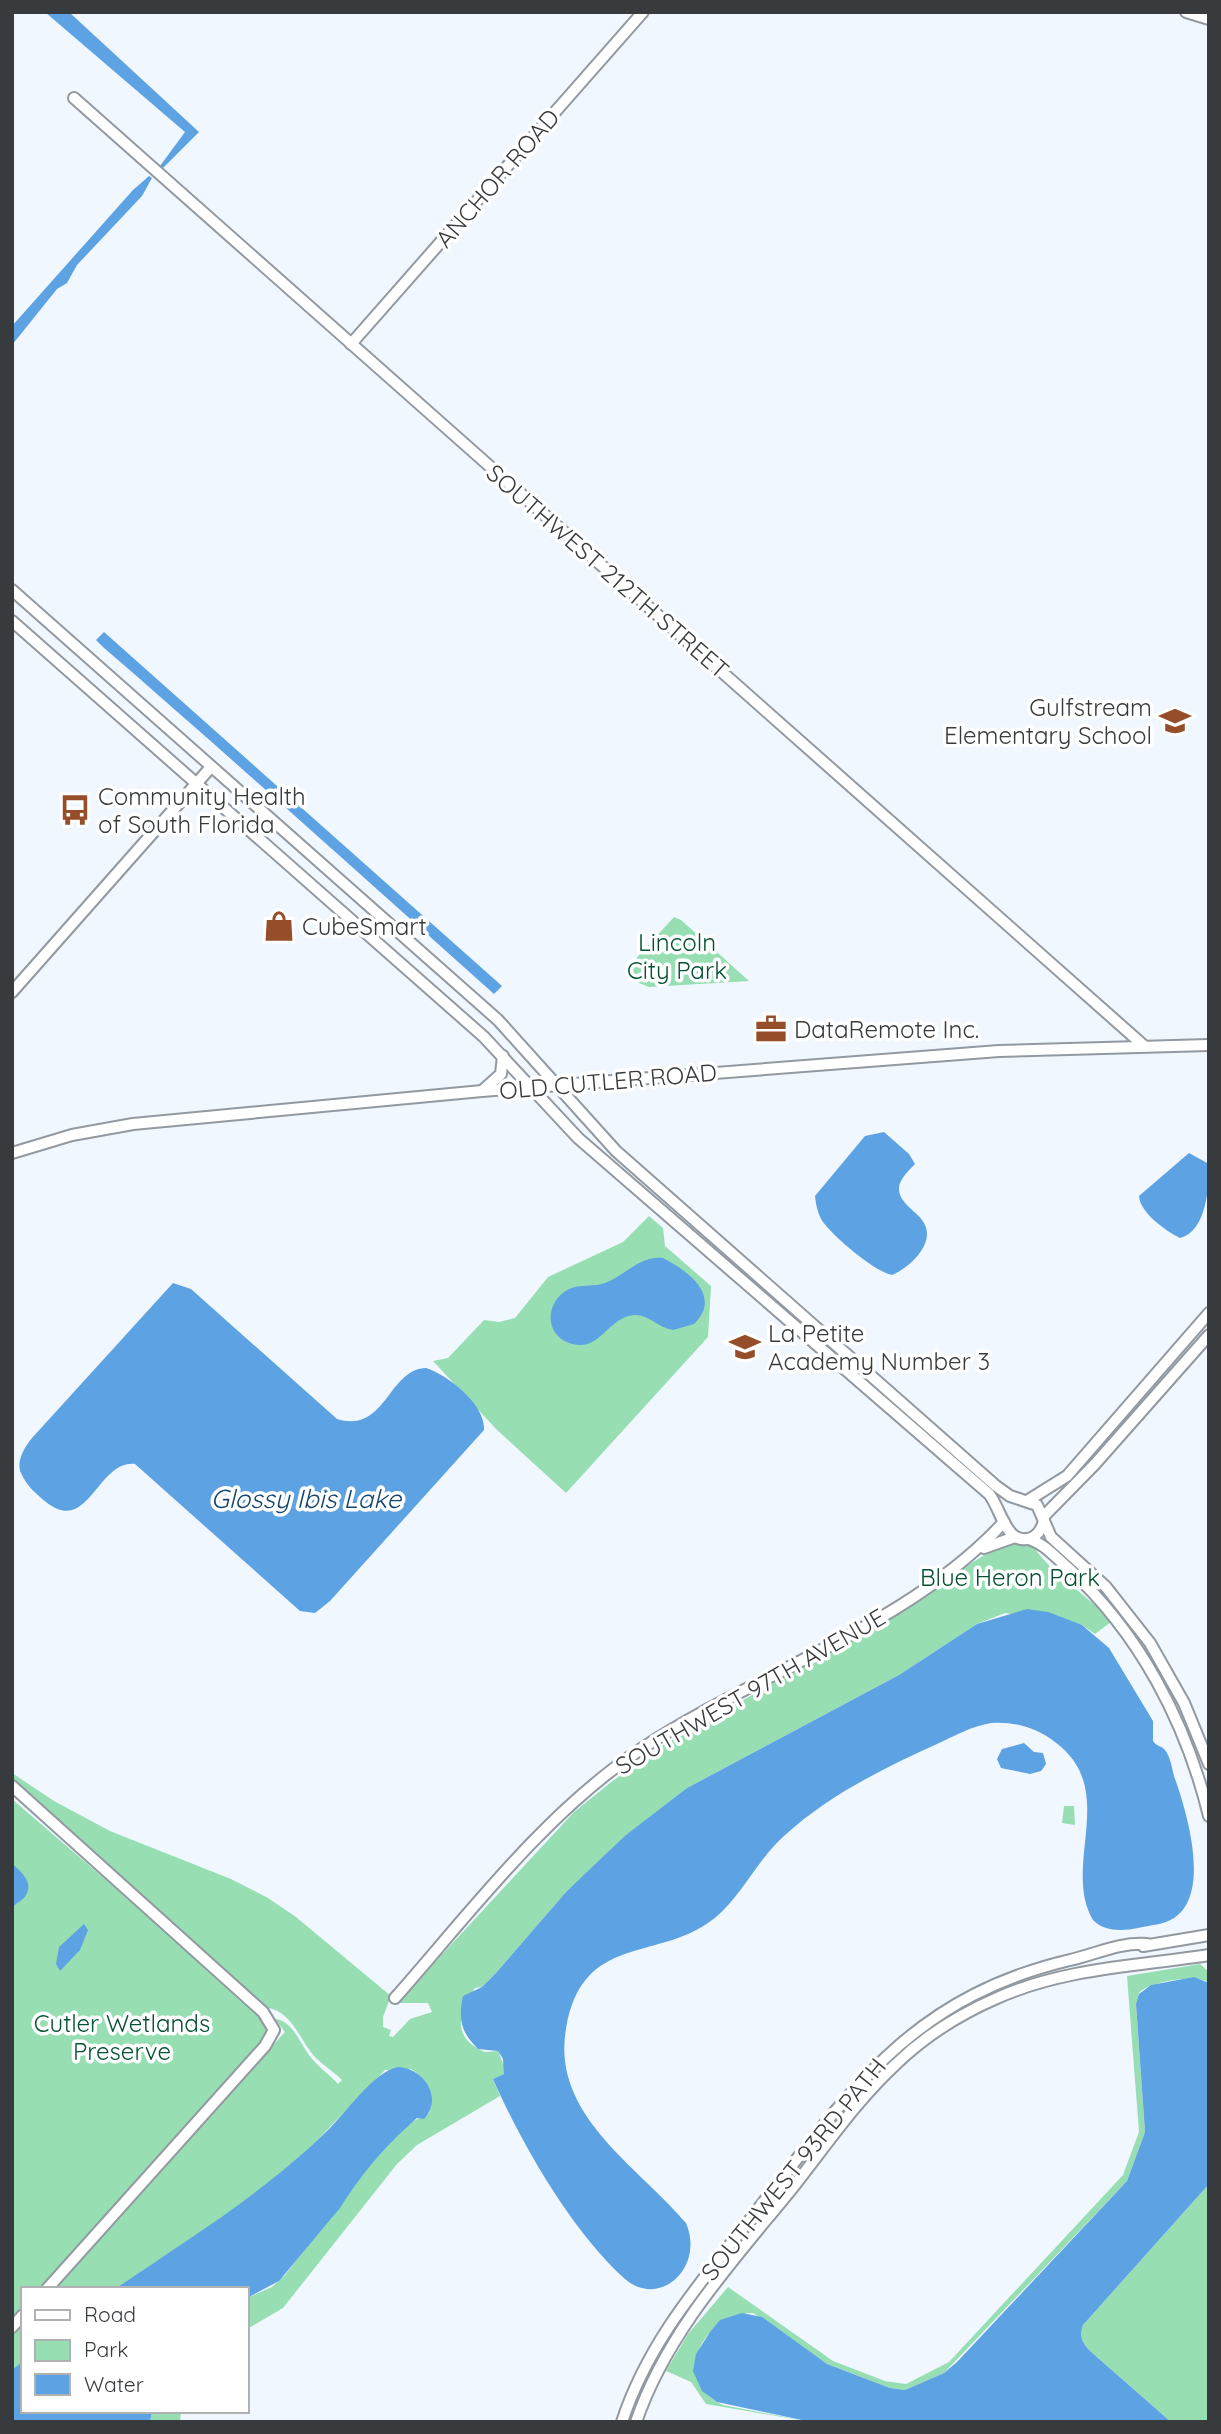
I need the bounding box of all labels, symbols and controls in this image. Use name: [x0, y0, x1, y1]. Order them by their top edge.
street label: ANCHOR ROAD: [429, 103, 565, 253]
street label: SOUTHWEST 212TH STREET: [481, 457, 735, 685]
place label: Gulfstream Elementary School: [944, 692, 1152, 750]
school or university icon: Gulfstream Elementary School: [1158, 704, 1192, 738]
place label: Community Health of South Florida: [98, 781, 306, 839]
bus stop icon: Community Health of South Florida: [58, 793, 92, 827]
shop icon: CubeSmart: [262, 909, 296, 943]
place label: CubeSmart: [302, 911, 427, 941]
park label: Lincoln City Park: [627, 927, 727, 985]
office icon: DataRemote Inc.: [754, 1012, 788, 1046]
place label: DataRemote Inc.: [794, 1014, 979, 1044]
street label: OLD CUTLER ROAD: [498, 1057, 718, 1105]
place label: La Petite Academy Number 3: [768, 1318, 990, 1376]
school or university icon: La Petite Academy Number 3: [728, 1330, 762, 1364]
water label: Glossy Ibis Lake: [211, 1482, 403, 1515]
park label: Blue Heron Park: [920, 1562, 1100, 1592]
street label: SOUTHWEST 97TH AVENUE: [610, 1601, 890, 1781]
park label: Cutler Wetlands Preserve: [34, 2008, 210, 2066]
street label: SOUTHWEST 93RD PATH: [694, 2052, 892, 2286]
legend: [21, 2287, 248, 2413]
text: Road: [84, 2301, 136, 2327]
text: Park: [84, 2336, 128, 2362]
text: Water: [84, 2371, 144, 2397]

